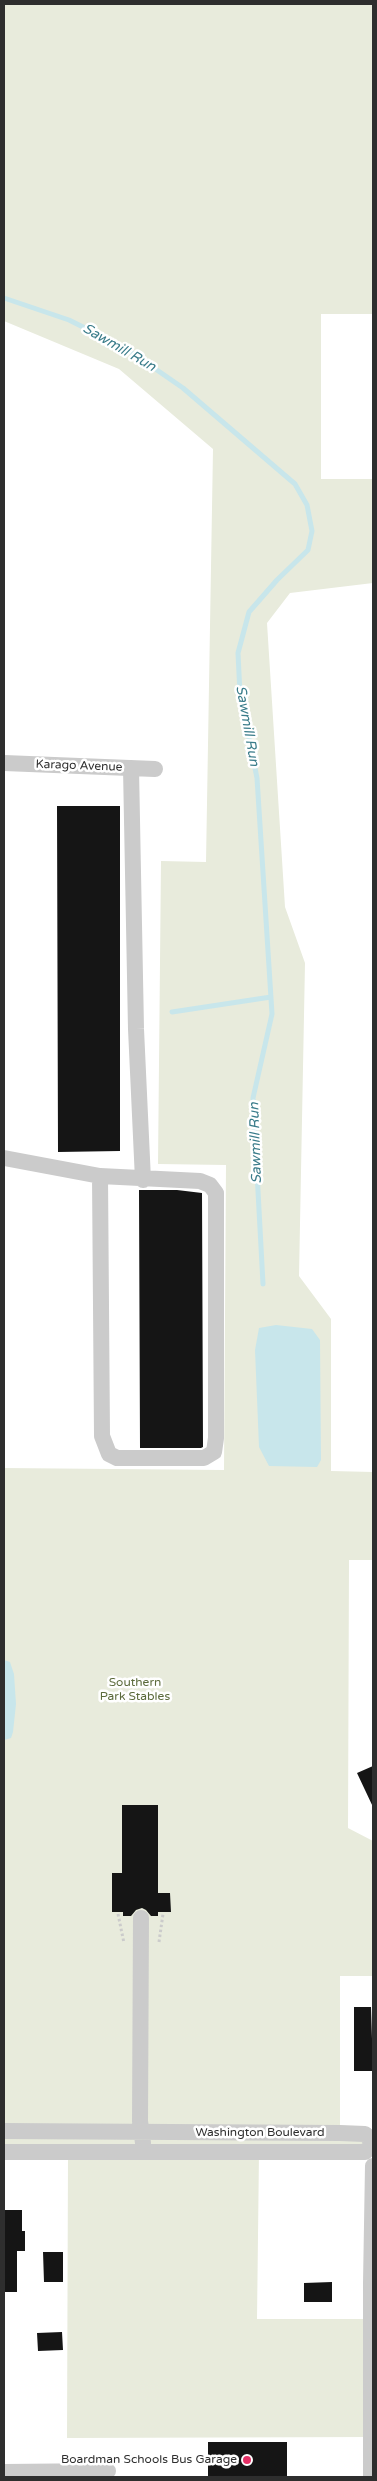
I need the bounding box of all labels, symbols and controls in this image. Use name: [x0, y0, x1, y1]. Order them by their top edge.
water label: Sawmill Run: [80, 320, 158, 376]
water label: Sawmill Run: [232, 684, 262, 768]
street label: Karago Avenue: [35, 757, 123, 775]
water label: Sawmill Run: [246, 1102, 266, 1184]
park label: Southern Park Stables: [100, 1676, 170, 1704]
street label: Washington Boulevard: [195, 2126, 325, 2140]
place label: Boardman Schools Bus Garage: [61, 2453, 237, 2467]
marker: Boardman Schools Bus Garage: [241, 2454, 253, 2466]

